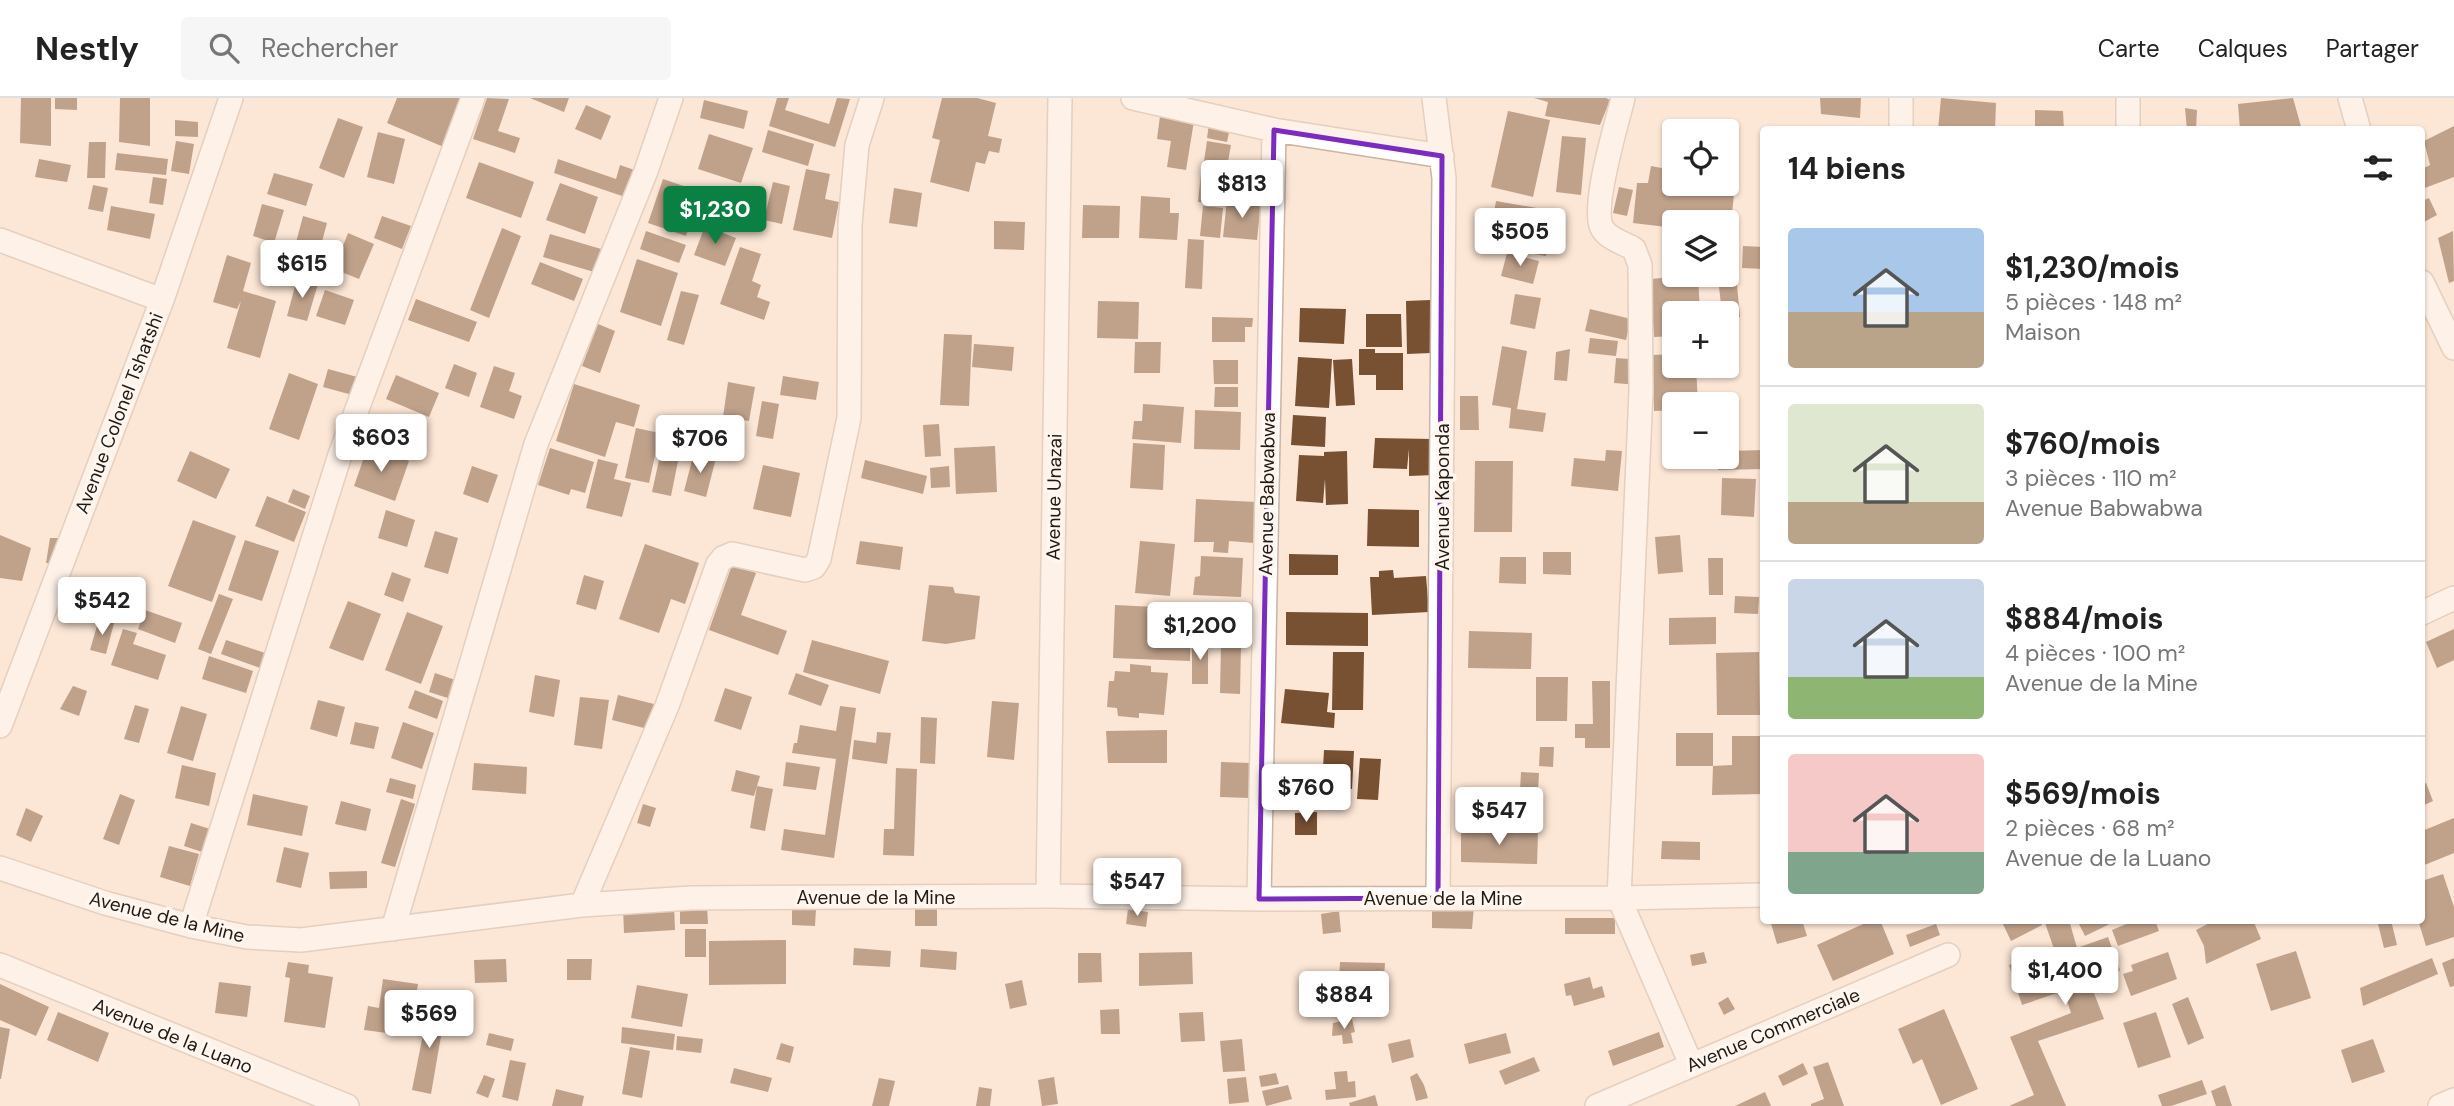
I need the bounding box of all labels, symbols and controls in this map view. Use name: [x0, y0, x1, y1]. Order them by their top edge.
search box: [181, 17, 671, 80]
text: Nestly: [35, 27, 139, 70]
icon: search: [205, 29, 243, 67]
text: Rechercher: [261, 31, 398, 65]
text: Carte: [2098, 33, 2160, 64]
text: Calques: [2198, 33, 2288, 64]
text: Partager: [2326, 33, 2419, 64]
map controls: [1662, 119, 1739, 469]
button: locate: [1662, 119, 1739, 196]
text: 14 biens: [1788, 149, 1906, 188]
icon: filters: [2359, 149, 2397, 187]
pin: $813: [1201, 160, 1283, 220]
text: $813: [1217, 168, 1267, 198]
pin: $1,230: [658, 186, 772, 246]
text: $1,230: [679, 194, 751, 224]
pin: $505: [1479, 208, 1561, 268]
button: layers: [1662, 210, 1739, 287]
text: $505: [1491, 216, 1549, 246]
pin: $615: [261, 240, 343, 300]
text: $615: [276, 248, 328, 278]
text: $1,230/mois: [2005, 248, 2180, 287]
icon: home: [1844, 256, 1928, 340]
text: 5 pièces · 148 m²: [2005, 287, 2182, 317]
button: +: [1662, 301, 1739, 378]
street label: Avenue Colonel Tshatshi: [69, 309, 169, 517]
text: Maison: [2005, 317, 2081, 347]
button: −: [1662, 392, 1739, 469]
street label: Avenue Babwabwa: [1253, 412, 1281, 576]
pin: $603: [340, 414, 422, 474]
pin: $706: [659, 416, 741, 475]
text: $603: [352, 422, 410, 452]
text: $706: [672, 423, 728, 453]
street label: Avenue Kaponda: [1430, 424, 1455, 570]
text: $760/mois: [2005, 424, 2161, 463]
icon: home: [1844, 432, 1928, 516]
street label: Avenue Unazai: [1040, 433, 1068, 561]
text: 3 pièces · 110 m²: [2005, 463, 2177, 493]
text: Avenue Babwabwa: [2005, 493, 2203, 523]
pin: $542: [61, 578, 143, 637]
text: $542: [74, 585, 130, 615]
text: $884/mois: [2005, 599, 2164, 638]
pin: $1,200: [1143, 602, 1257, 662]
icon: home: [1844, 607, 1928, 691]
text: $1,200: [1163, 610, 1237, 640]
text: 4 pièces · 100 m²: [2005, 638, 2185, 668]
text: Avenue de la Mine: [2005, 668, 2198, 698]
pin: $760: [1265, 764, 1347, 824]
text: $760: [1278, 772, 1334, 802]
text: $569/mois: [2005, 774, 2161, 813]
icon: home: [1844, 782, 1928, 866]
pin: $547: [1458, 788, 1540, 847]
text: $547: [1471, 795, 1527, 825]
text: 2 pièces · 68 m²: [2005, 813, 2175, 843]
text: Avenue de la Luano: [2005, 843, 2211, 873]
pin: $547: [1096, 858, 1178, 918]
text: $547: [1109, 866, 1165, 896]
street label: Avenue de la Mine: [796, 885, 956, 910]
street label: Avenue de la Mine: [87, 886, 247, 948]
street label: Avenue de la Mine: [1363, 886, 1523, 911]
pin: $1,400: [2008, 948, 2122, 1007]
text: $1,400: [2027, 955, 2103, 985]
pin: $884: [1303, 972, 1385, 1031]
text: $884: [1315, 979, 1373, 1009]
street label: Avenue Commerciale: [1682, 982, 1864, 1078]
pin: $569: [388, 990, 470, 1050]
street label: Avenue de la Luano: [89, 992, 257, 1080]
text: $569: [401, 998, 457, 1028]

